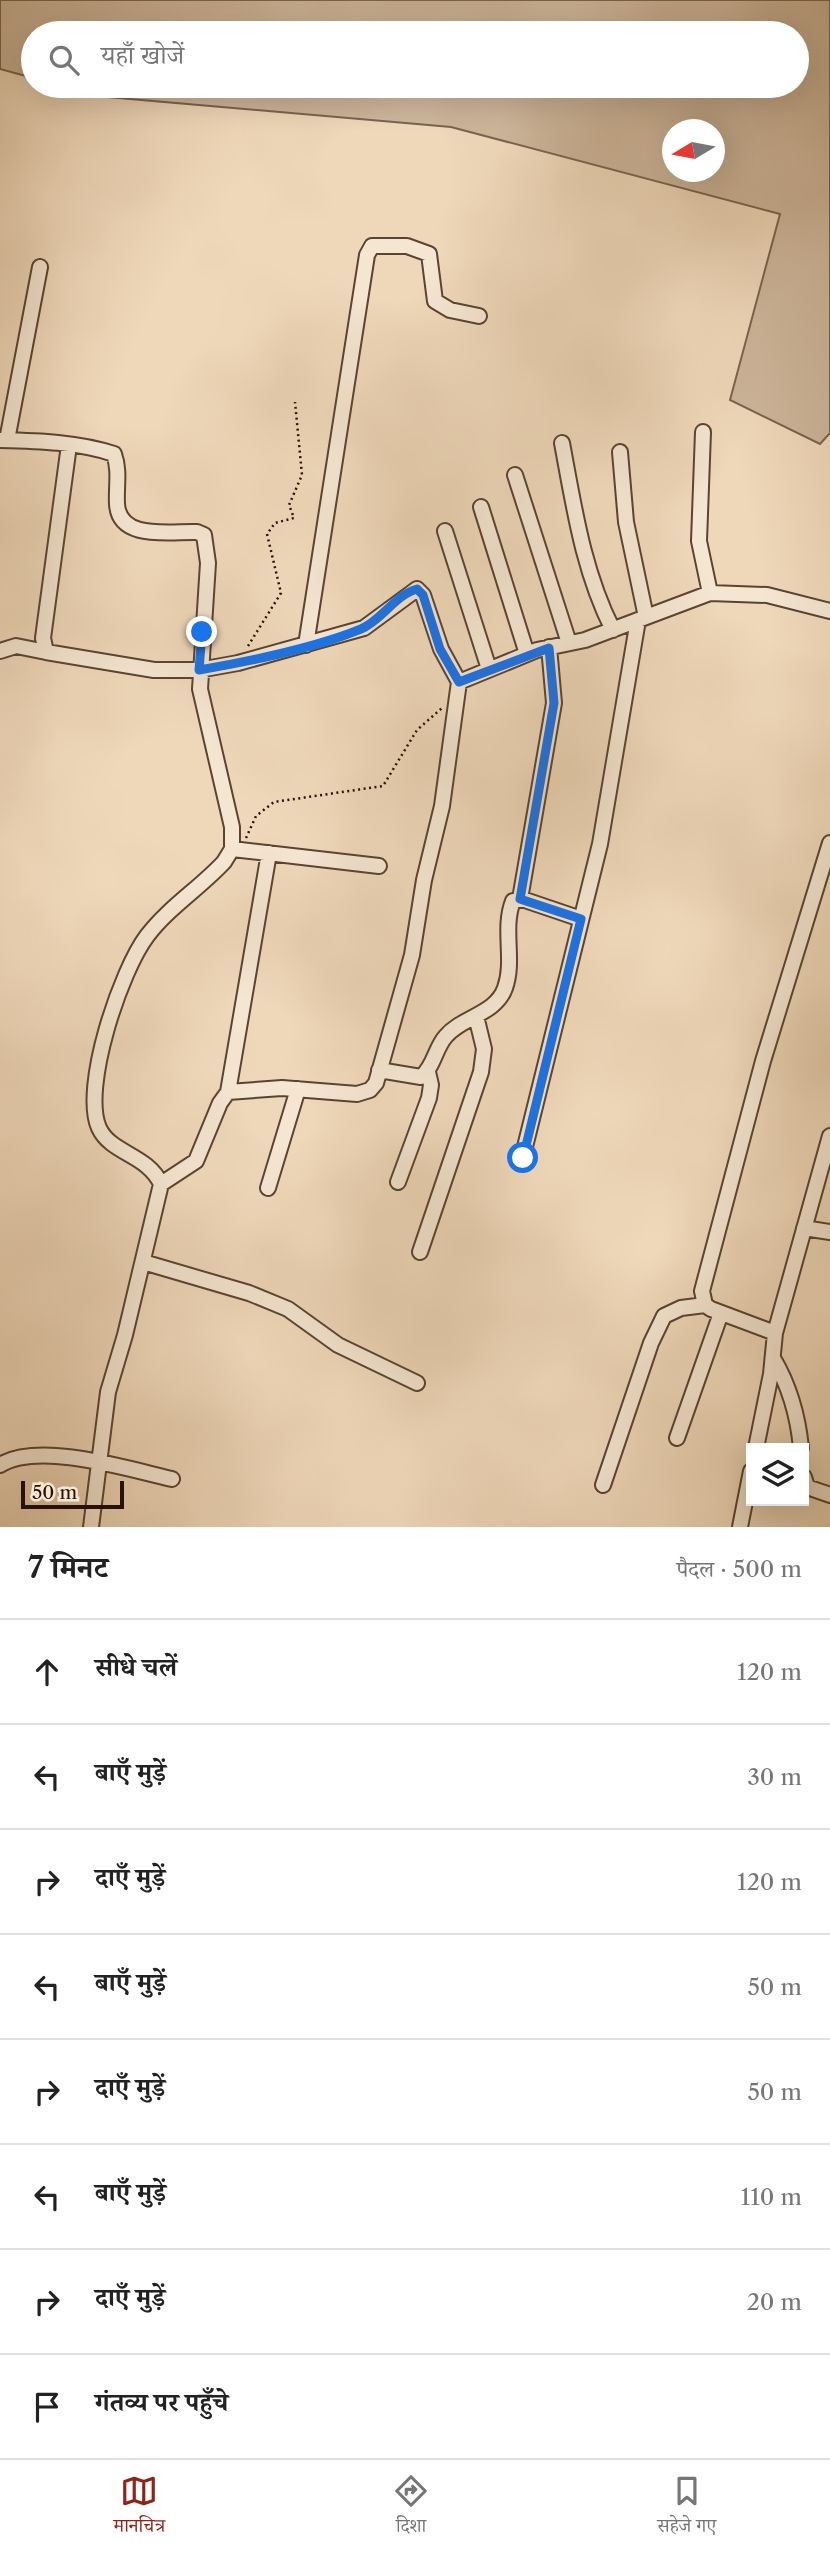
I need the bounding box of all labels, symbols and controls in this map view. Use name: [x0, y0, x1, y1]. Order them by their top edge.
search box: [21, 21, 809, 98]
text: यहाँ खोजें: [101, 39, 184, 71]
icon: search: [45, 41, 83, 79]
north arrow: [662, 119, 725, 182]
route end: [186, 616, 217, 647]
route start: [507, 1142, 538, 1173]
map controls: [746, 1443, 809, 1506]
button: layers: [746, 1443, 809, 1506]
scale bar: [21, 1478, 124, 1510]
text: 50 m: [32, 1481, 77, 1504]
text: 7 मिनट: [28, 1549, 108, 1586]
text: पैदल · 500 m: [676, 1555, 802, 1583]
text: सीधे चलें: [95, 1651, 177, 1683]
icon: ahead: [28, 1653, 66, 1691]
text: 120 m: [737, 1658, 802, 1686]
text: बाएँ मुड़ें: [95, 1756, 166, 1788]
icon: left: [28, 1758, 66, 1796]
text: 30 m: [747, 1763, 802, 1791]
text: दाएँ मुड़ें: [95, 1861, 165, 1893]
icon: right: [28, 1863, 66, 1901]
text: 120 m: [737, 1868, 802, 1896]
text: बाएँ मुड़ें: [95, 1966, 166, 1998]
icon: left: [28, 1968, 66, 2006]
text: 50 m: [747, 1973, 802, 2001]
text: दाएँ मुड़ें: [95, 2071, 165, 2103]
icon: right: [28, 2073, 66, 2111]
text: 50 m: [747, 2078, 802, 2106]
text: बाएँ मुड़ें: [95, 2176, 166, 2208]
icon: left: [28, 2178, 66, 2216]
text: 110 m: [741, 2183, 802, 2211]
text: दाएँ मुड़ें: [95, 2281, 165, 2313]
icon: right: [28, 2283, 66, 2321]
text: 20 m: [747, 2288, 802, 2316]
text: गंतव्य पर पहुँचे: [95, 2386, 228, 2418]
icon: arrive: [28, 2388, 66, 2426]
tab: मानचित्र: [114, 2472, 165, 2544]
tab: दिशा: [392, 2472, 430, 2544]
tab: सहेजे गए: [657, 2472, 716, 2544]

